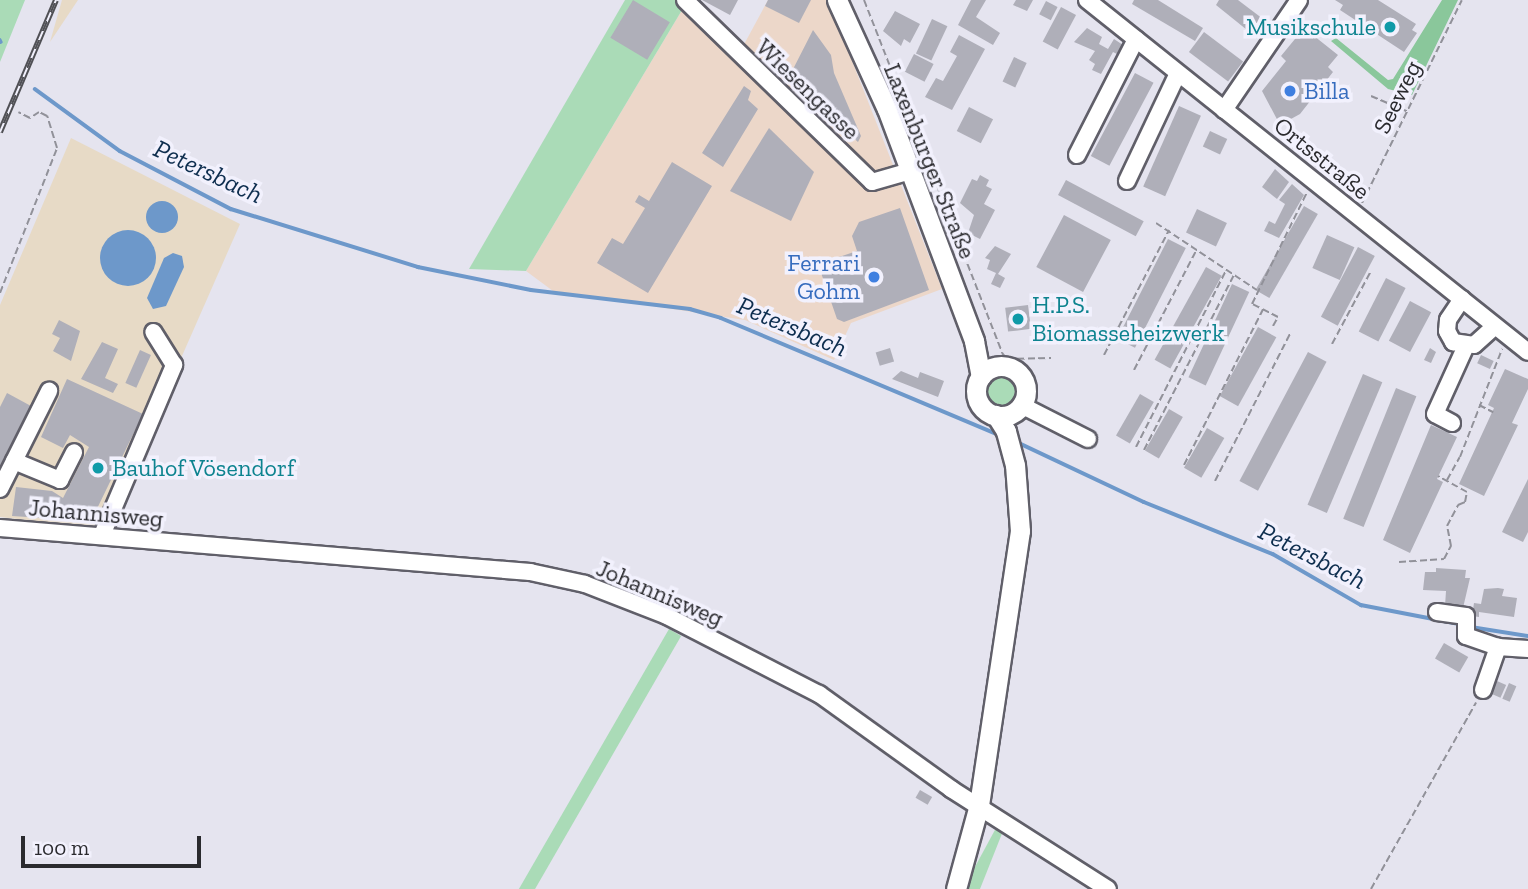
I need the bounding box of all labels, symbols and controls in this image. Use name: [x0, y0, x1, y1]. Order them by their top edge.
place label: Musikschule: [1246, 13, 1376, 41]
marker: Musikschule: [1382, 19, 1398, 35]
street label: Wiesengasse: [750, 33, 866, 145]
street label: Seeweg: [1367, 56, 1427, 138]
street label: Laxenburger Straße: [878, 59, 982, 263]
place label: Billa: [1304, 77, 1350, 105]
marker: Billa: [1282, 83, 1298, 99]
street label: Ortsstraße: [1268, 111, 1376, 205]
water label: Petersbach: [149, 133, 267, 211]
place label: Ferrari Gohm: [787, 249, 860, 305]
marker: Ferrari Gohm: [866, 269, 882, 285]
water label: Petersbach: [732, 290, 852, 364]
place label: H.P.S. Biomasseheizwerk: [1032, 291, 1224, 347]
marker: H.P.S. Biomasseheizwerk: [1010, 311, 1026, 327]
place label: Bauhof Vösendorf: [112, 454, 295, 482]
marker: Bauhof Vösendorf: [90, 460, 106, 476]
street label: Johannisweg: [28, 493, 164, 533]
water label: Petersbach: [1253, 516, 1371, 596]
street label: Johannisweg: [592, 553, 728, 633]
scale bar: [24, 822, 205, 866]
text: 100 m: [34, 835, 89, 860]

